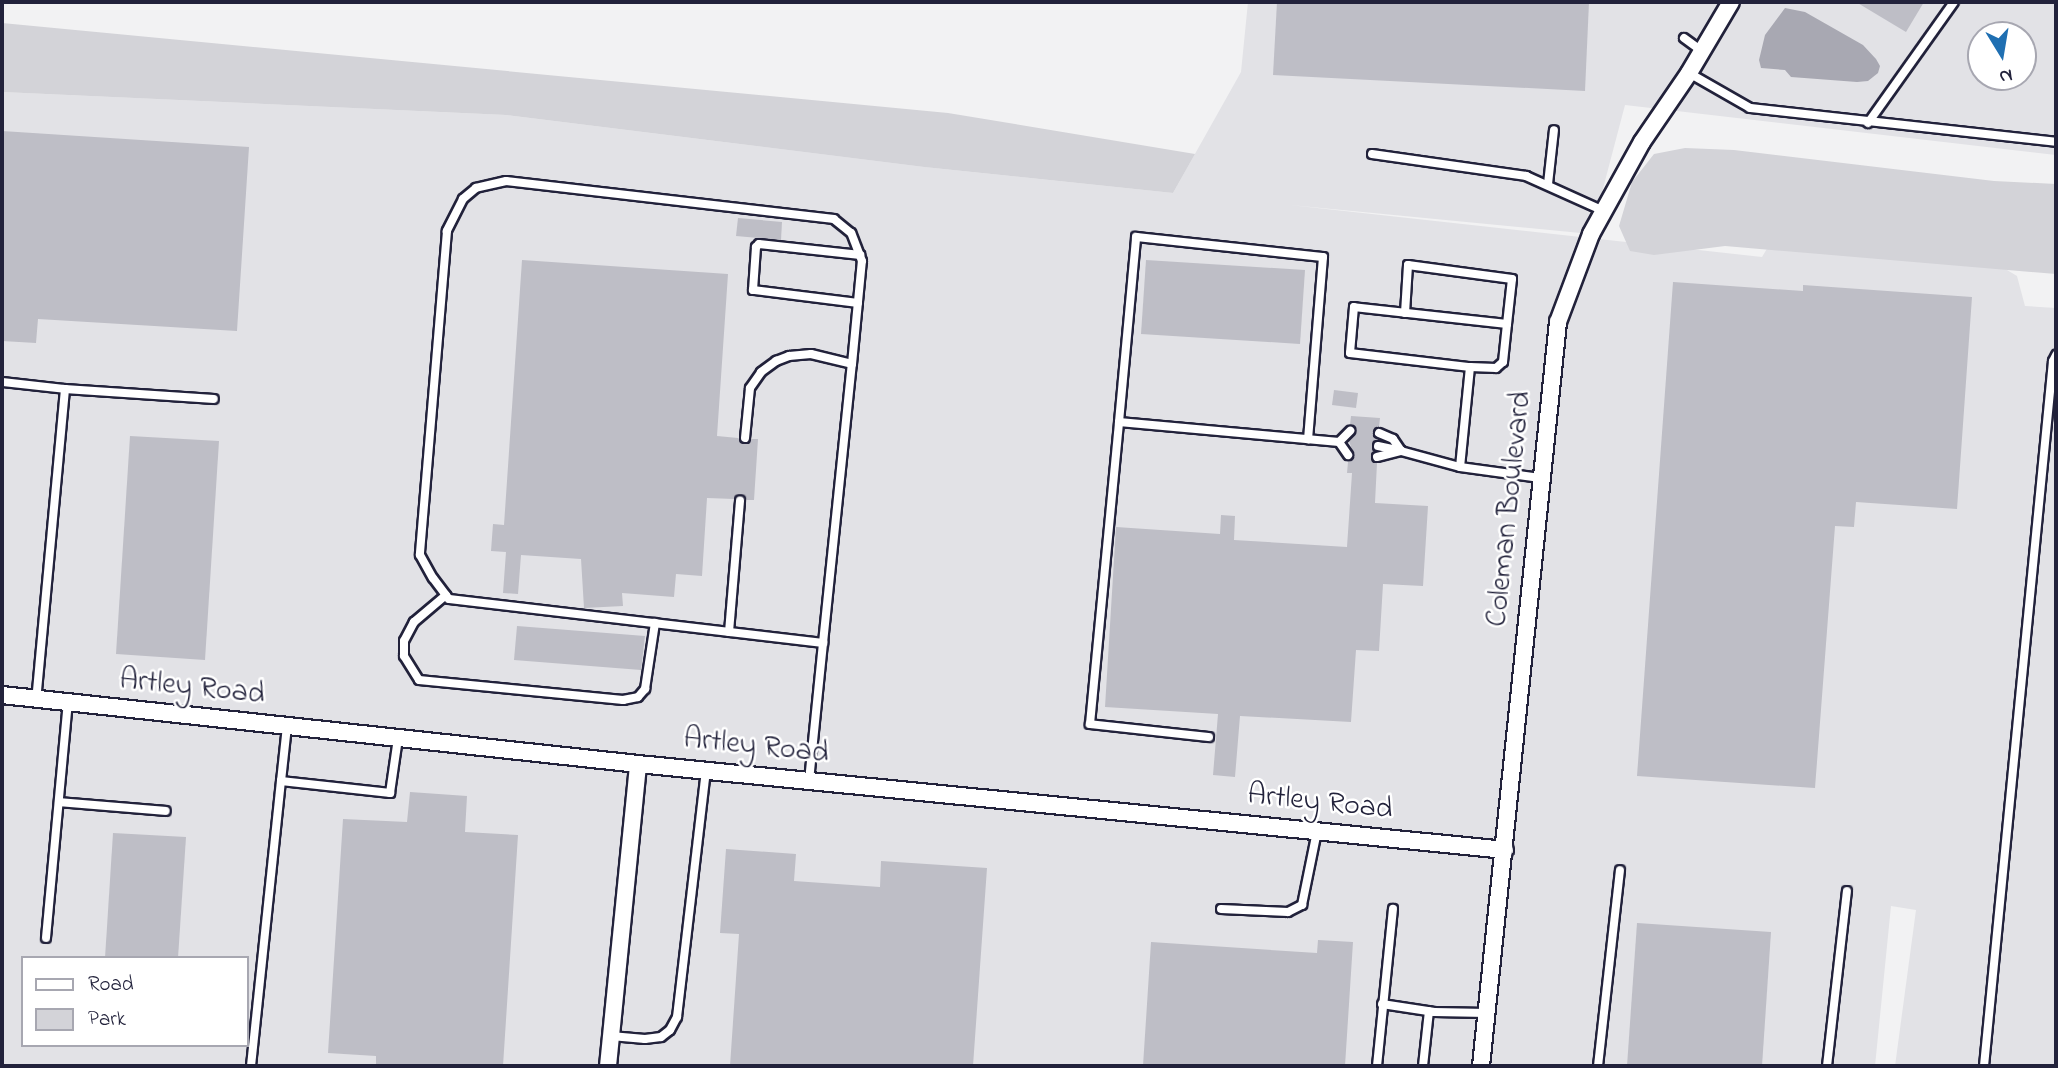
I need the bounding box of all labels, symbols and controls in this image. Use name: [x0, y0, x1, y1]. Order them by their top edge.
north arrow: [1967, 21, 2037, 91]
text: N: [1997, 61, 2015, 90]
street label: Coleman Boulevard: [1480, 389, 1540, 629]
street label: Artley Road: [118, 662, 266, 714]
street label: Artley Road: [682, 721, 830, 773]
street label: Artley Road: [1246, 777, 1394, 829]
legend: [21, 956, 248, 1047]
text: Road: [88, 970, 134, 1000]
text: Park: [88, 1005, 126, 1035]

